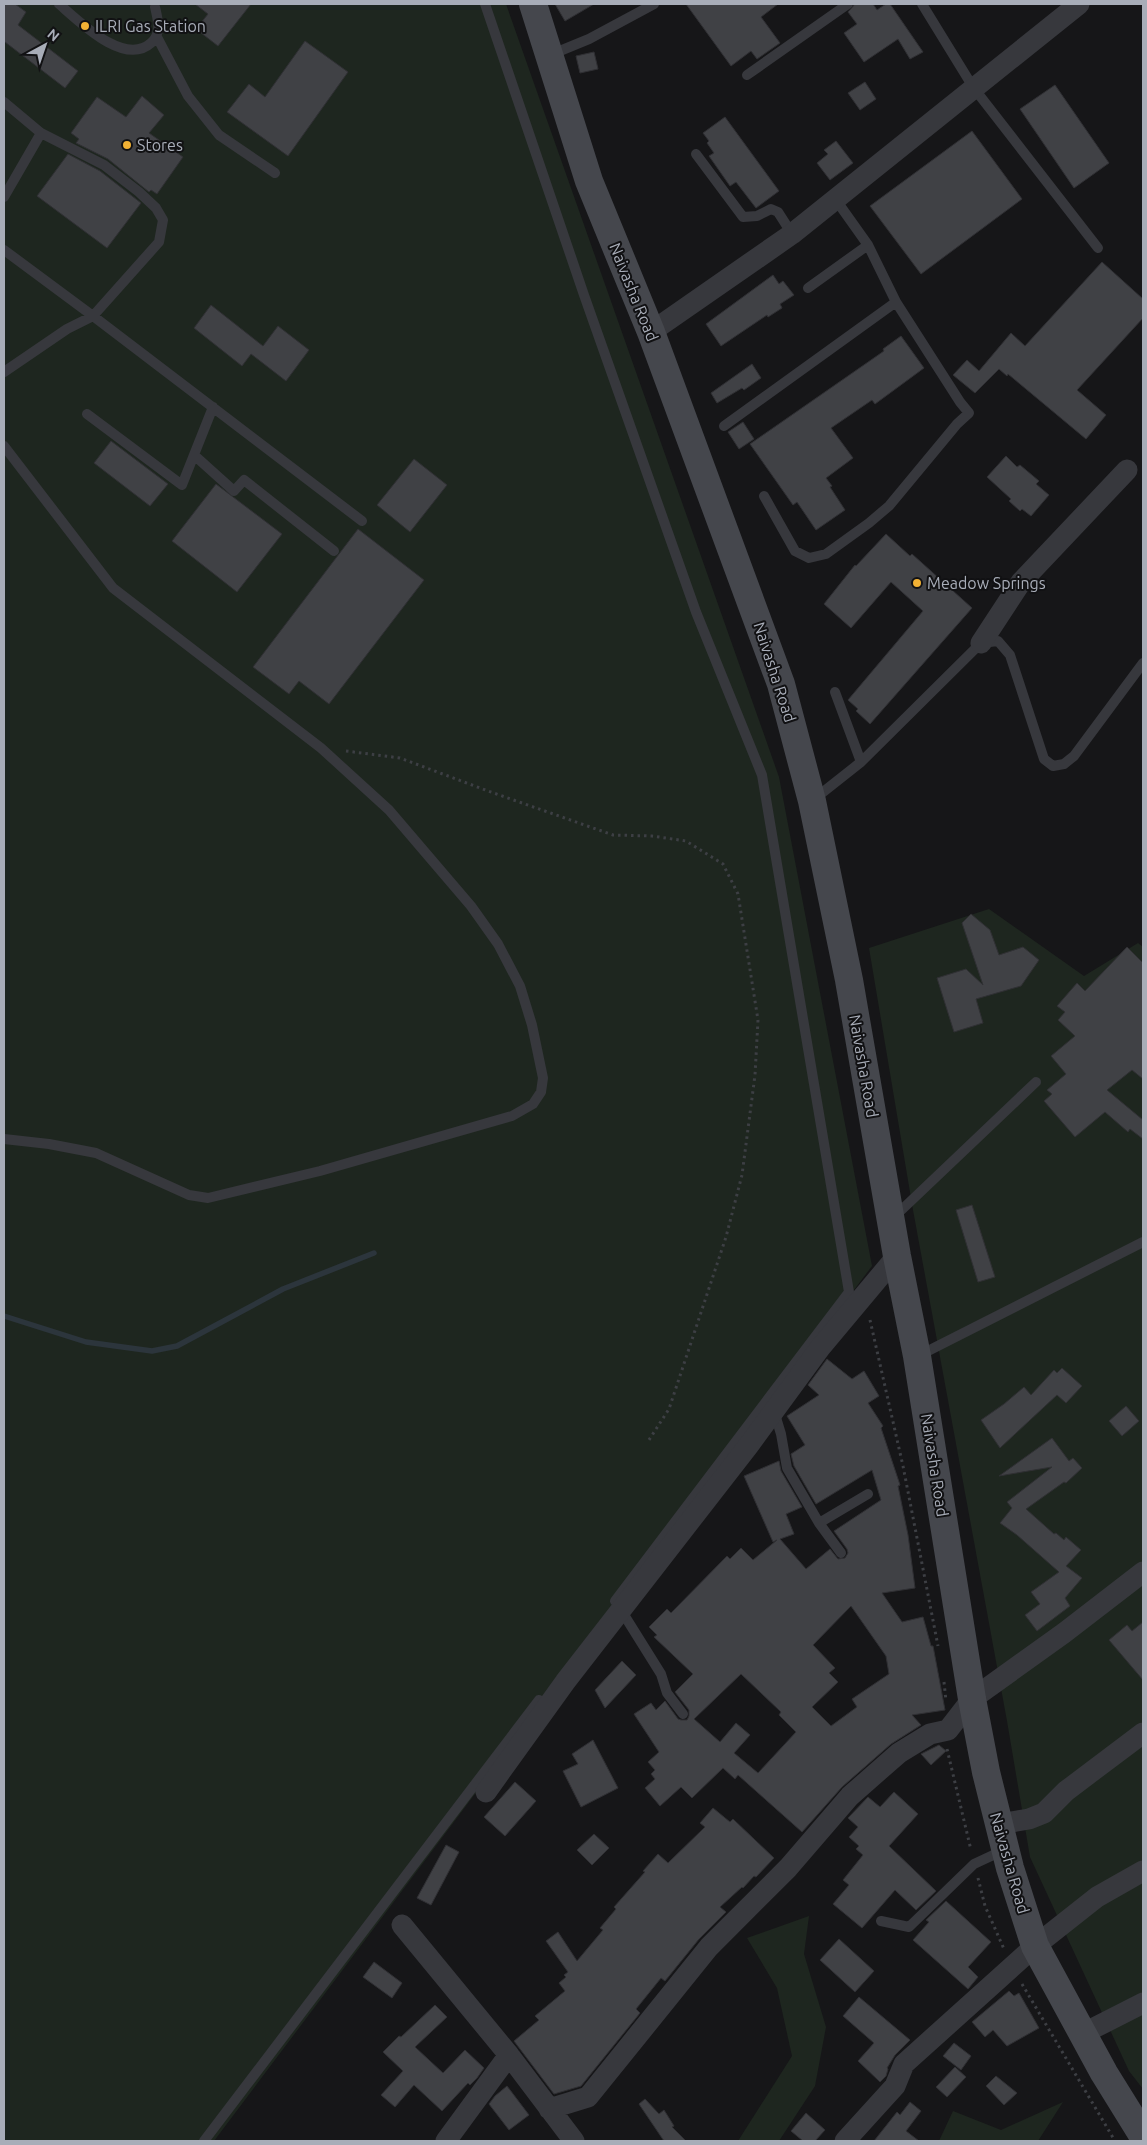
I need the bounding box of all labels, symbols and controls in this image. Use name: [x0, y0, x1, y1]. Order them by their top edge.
place label: ILRI Gas Station: [95, 17, 206, 35]
north arrow: [20, 20, 70, 70]
marker: ILRI Gas Station: [79, 20, 91, 32]
text: N: [44, 26, 63, 45]
place label: Stores: [137, 136, 183, 154]
marker: Stores: [121, 139, 133, 151]
street label: Naivasha Road: [606, 240, 662, 344]
place label: Meadow Springs: [927, 574, 1046, 592]
marker: Meadow Springs: [911, 577, 923, 589]
street label: Naivasha Road: [750, 620, 800, 724]
street label: Naivasha Road: [846, 1013, 882, 1119]
street label: Naivasha Road: [918, 1412, 952, 1518]
street label: Naivasha Road: [987, 1810, 1033, 1916]

